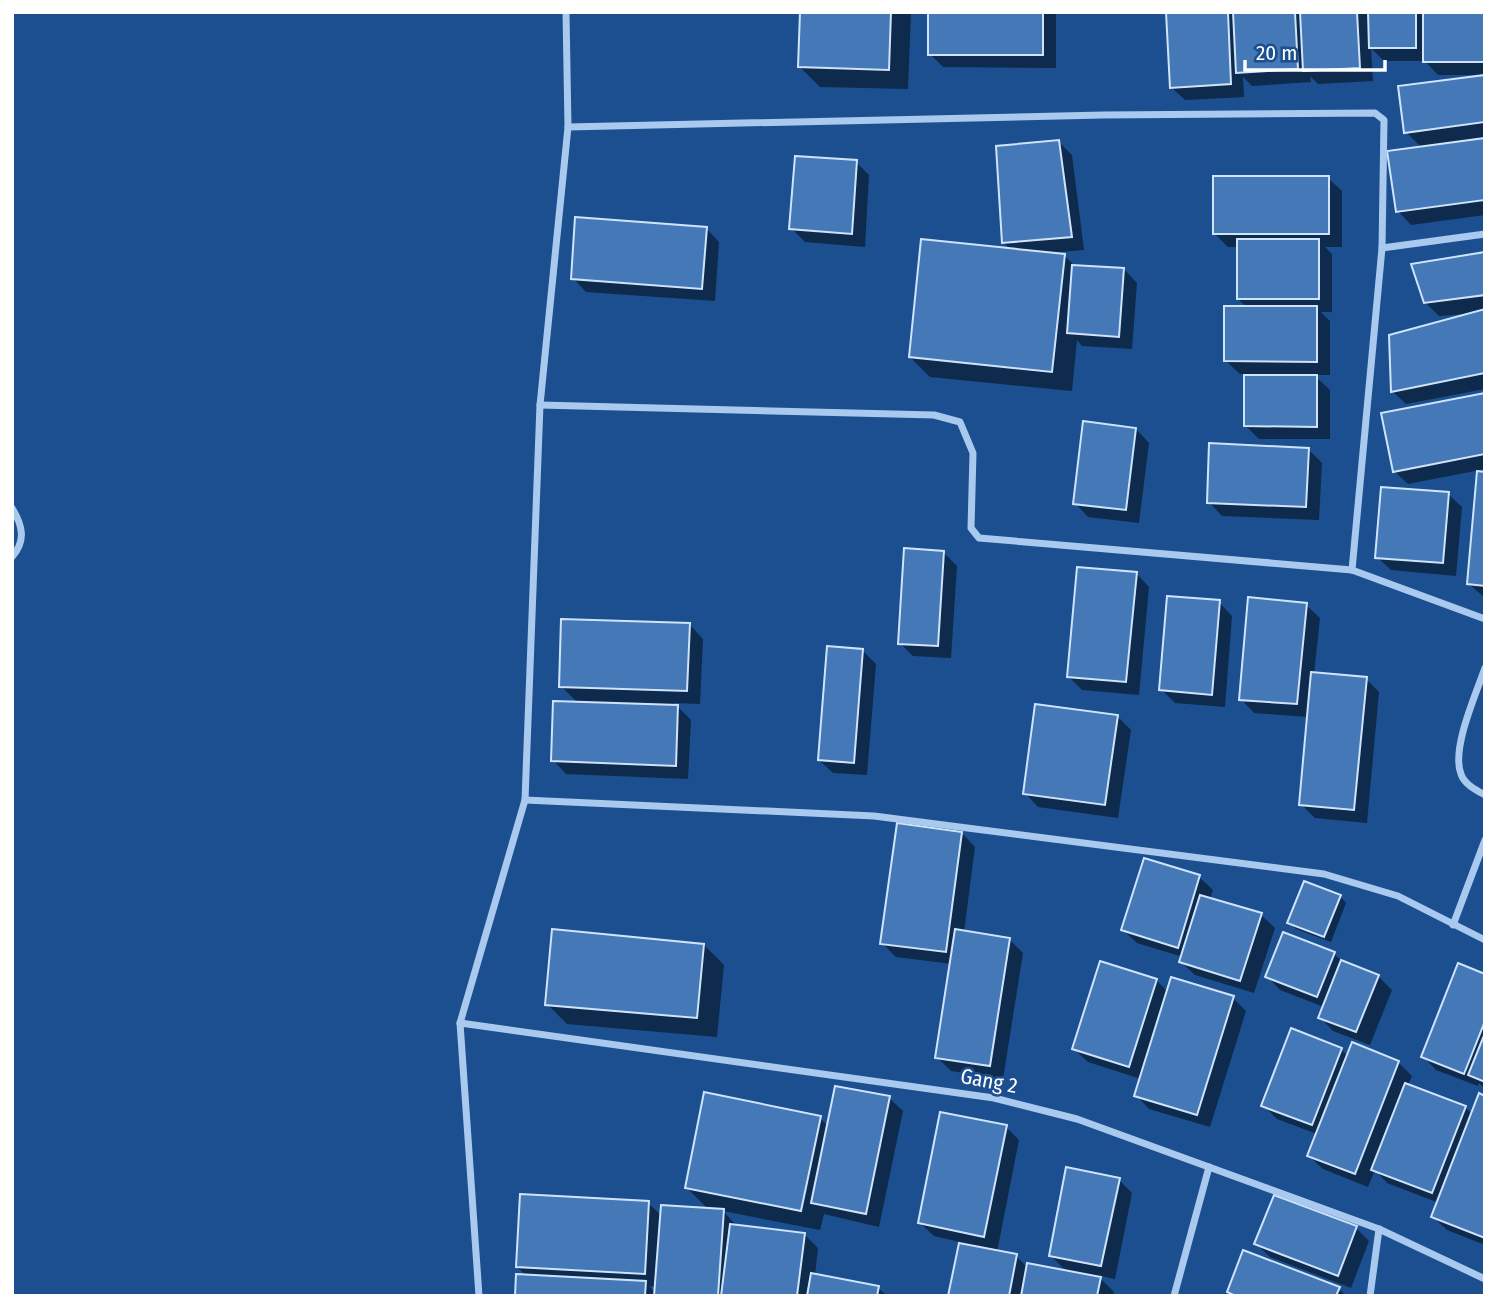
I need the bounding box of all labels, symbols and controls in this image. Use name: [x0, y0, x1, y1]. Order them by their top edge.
scale bar: [1245, 28, 1385, 72]
text: 20 m: [1256, 40, 1297, 66]
street label: Gang 2: [958, 1063, 1020, 1099]

